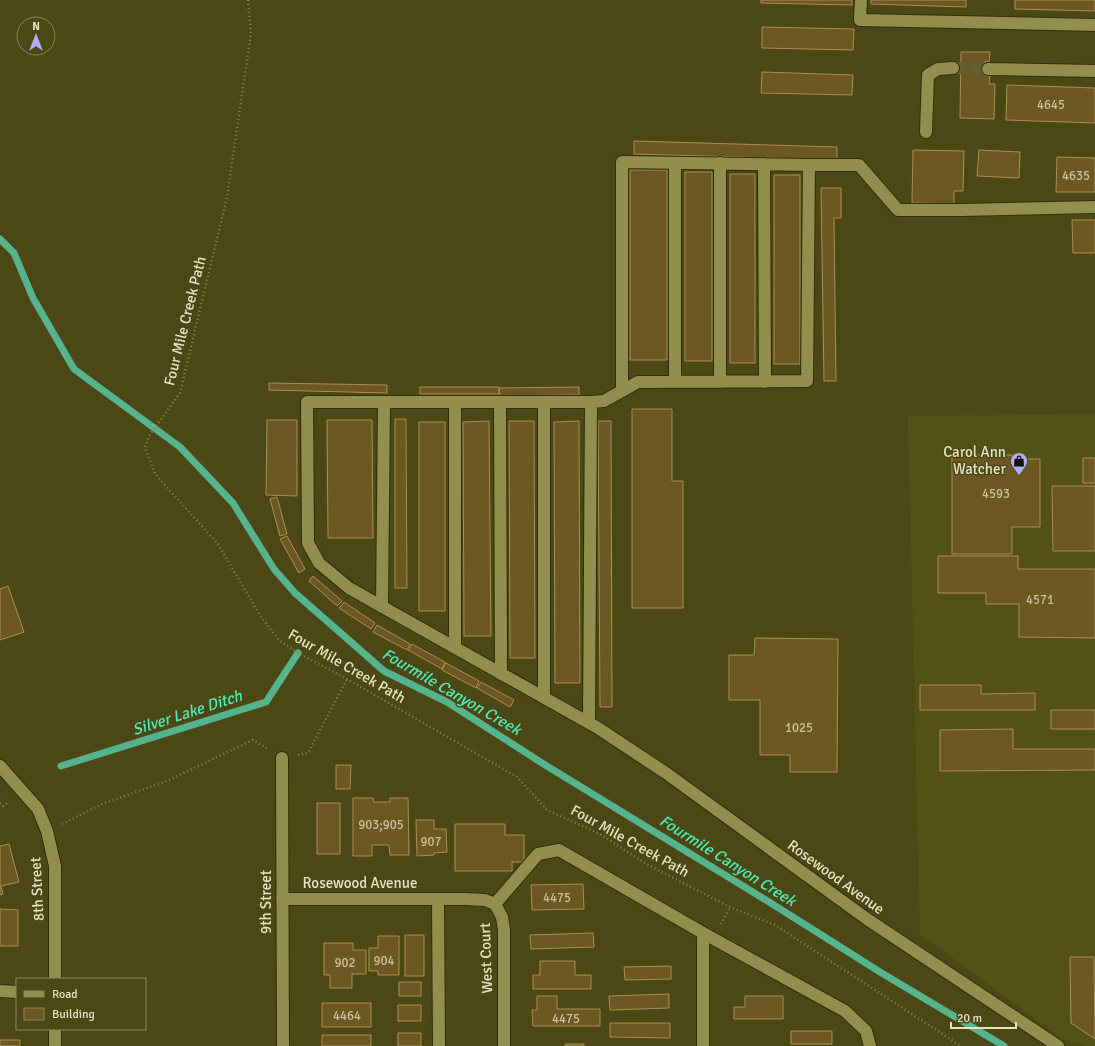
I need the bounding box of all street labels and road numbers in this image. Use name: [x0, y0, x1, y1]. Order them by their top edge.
street label: Four Mile Creek Path: [160, 254, 210, 388]
street label: Four Mile Creek Path: [285, 625, 409, 707]
street label: Four Mile Creek Path: [568, 801, 692, 881]
street label: Rosewood Avenue: [784, 836, 888, 918]
street label: 8th Street: [26, 857, 48, 921]
street label: 9th Street: [257, 870, 275, 934]
street label: Rosewood Avenue: [303, 874, 417, 892]
street label: West Court: [476, 922, 496, 994]

